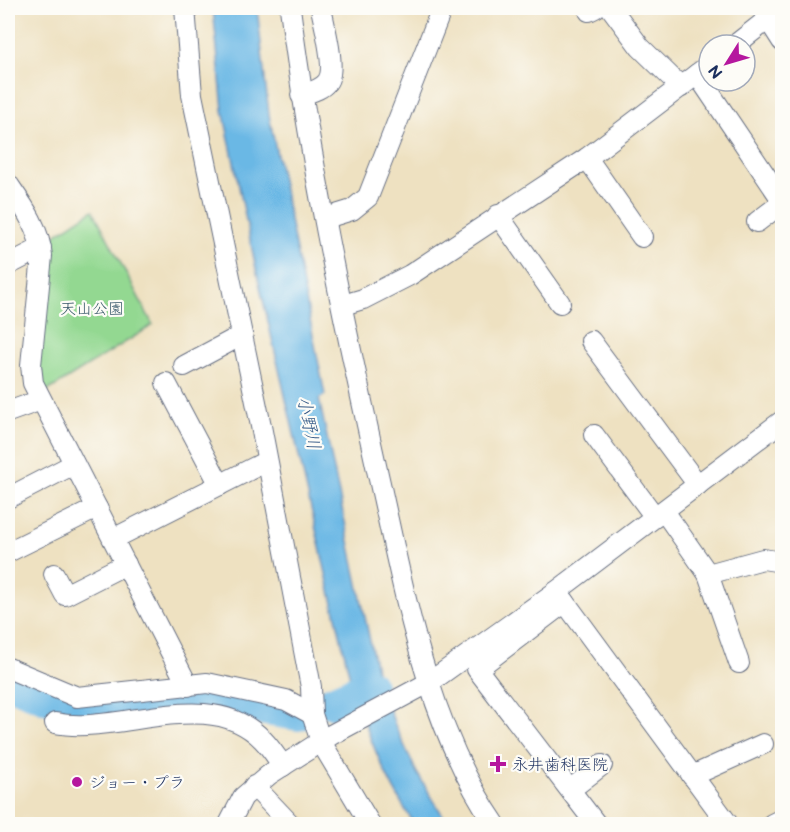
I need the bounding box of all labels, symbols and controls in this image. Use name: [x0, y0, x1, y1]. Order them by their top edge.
north arrow: [697, 33, 757, 93]
text: N: [705, 61, 727, 82]
park label: 天山公園: [60, 300, 124, 319]
water label: 小野川: [293, 395, 324, 452]
marker: 永井歯科医院: [489, 755, 507, 773]
place label: 永井歯科医院: [512, 756, 608, 775]
place label: ジョー・プラ: [89, 774, 185, 793]
marker: ジョー・プラ: [70, 775, 84, 789]

